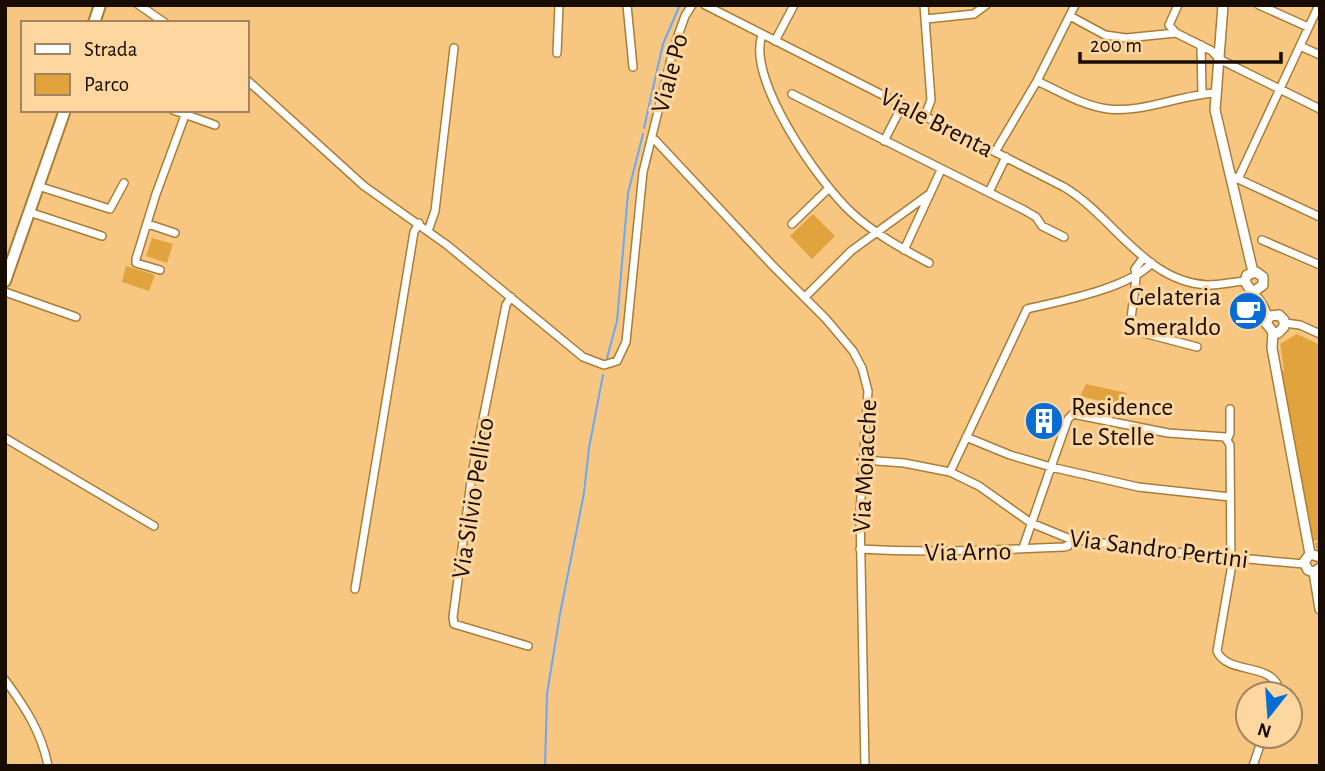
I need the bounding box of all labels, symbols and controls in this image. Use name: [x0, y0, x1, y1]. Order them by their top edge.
legend: [21, 21, 248, 112]
scale bar: [1080, 21, 1281, 65]
street label: Viale Po: [647, 31, 693, 116]
text: 200 m: [1090, 35, 1142, 56]
text: Strada: [84, 39, 138, 60]
text: Parco: [84, 74, 129, 95]
street label: Viale Brenta: [876, 83, 997, 162]
place label: Gelateria Smeraldo: [1123, 284, 1221, 340]
cafe icon: Gelateria Smeraldo: [1227, 290, 1269, 332]
place label: Residence Le Stelle: [1071, 394, 1173, 450]
street label: Via Moiacche: [849, 399, 881, 534]
building icon: Residence Le Stelle: [1023, 400, 1065, 442]
street label: Via Silvio Pellico: [447, 416, 499, 581]
street label: Via Sandro Pertini: [1068, 525, 1250, 573]
street label: Via Arno: [924, 538, 1012, 566]
north arrow: [1234, 680, 1304, 750]
text: N: [1255, 719, 1274, 741]

